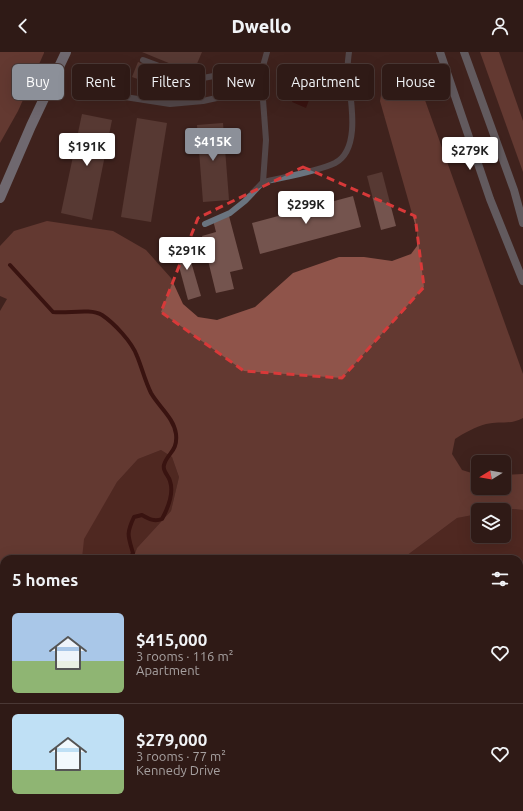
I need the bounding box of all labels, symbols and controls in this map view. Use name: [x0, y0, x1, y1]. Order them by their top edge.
icon: back: [12, 15, 34, 37]
icon: person: [489, 15, 511, 37]
text: Dwello: [232, 16, 291, 36]
chip: Buy: [12, 64, 64, 100]
chip: Rent: [72, 64, 130, 100]
chip: Filters: [138, 64, 205, 100]
chip: New: [213, 64, 269, 100]
chip: Apartment: [277, 64, 374, 100]
chip: House: [382, 64, 450, 100]
pin: $415K: [185, 128, 241, 162]
pin: $191K: [59, 133, 115, 167]
text: $415K: [194, 134, 232, 148]
pin: $279K: [442, 137, 498, 171]
text: $191K: [68, 139, 106, 153]
text: $279K: [451, 143, 489, 157]
pin: $299K: [278, 191, 334, 225]
text: $299K: [287, 197, 325, 211]
pin: $291K: [159, 237, 215, 271]
text: $291K: [168, 243, 206, 257]
north arrow: [471, 455, 511, 495]
map controls: [471, 455, 511, 543]
button: layers: [471, 503, 511, 543]
icon: filters: [489, 568, 511, 590]
text: 5 homes: [12, 570, 78, 589]
icon: home: [44, 629, 92, 677]
text: $415,000: [136, 630, 207, 649]
icon: heart: [489, 642, 511, 664]
text: 3 rooms · 116 m²: [136, 649, 233, 663]
text: Apartment: [136, 663, 200, 677]
icon: home: [44, 730, 92, 778]
text: $279,000: [136, 730, 207, 749]
icon: heart: [489, 743, 511, 765]
text: 3 rooms · 77 m²: [136, 749, 226, 763]
text: Kennedy Drive: [136, 763, 221, 777]

